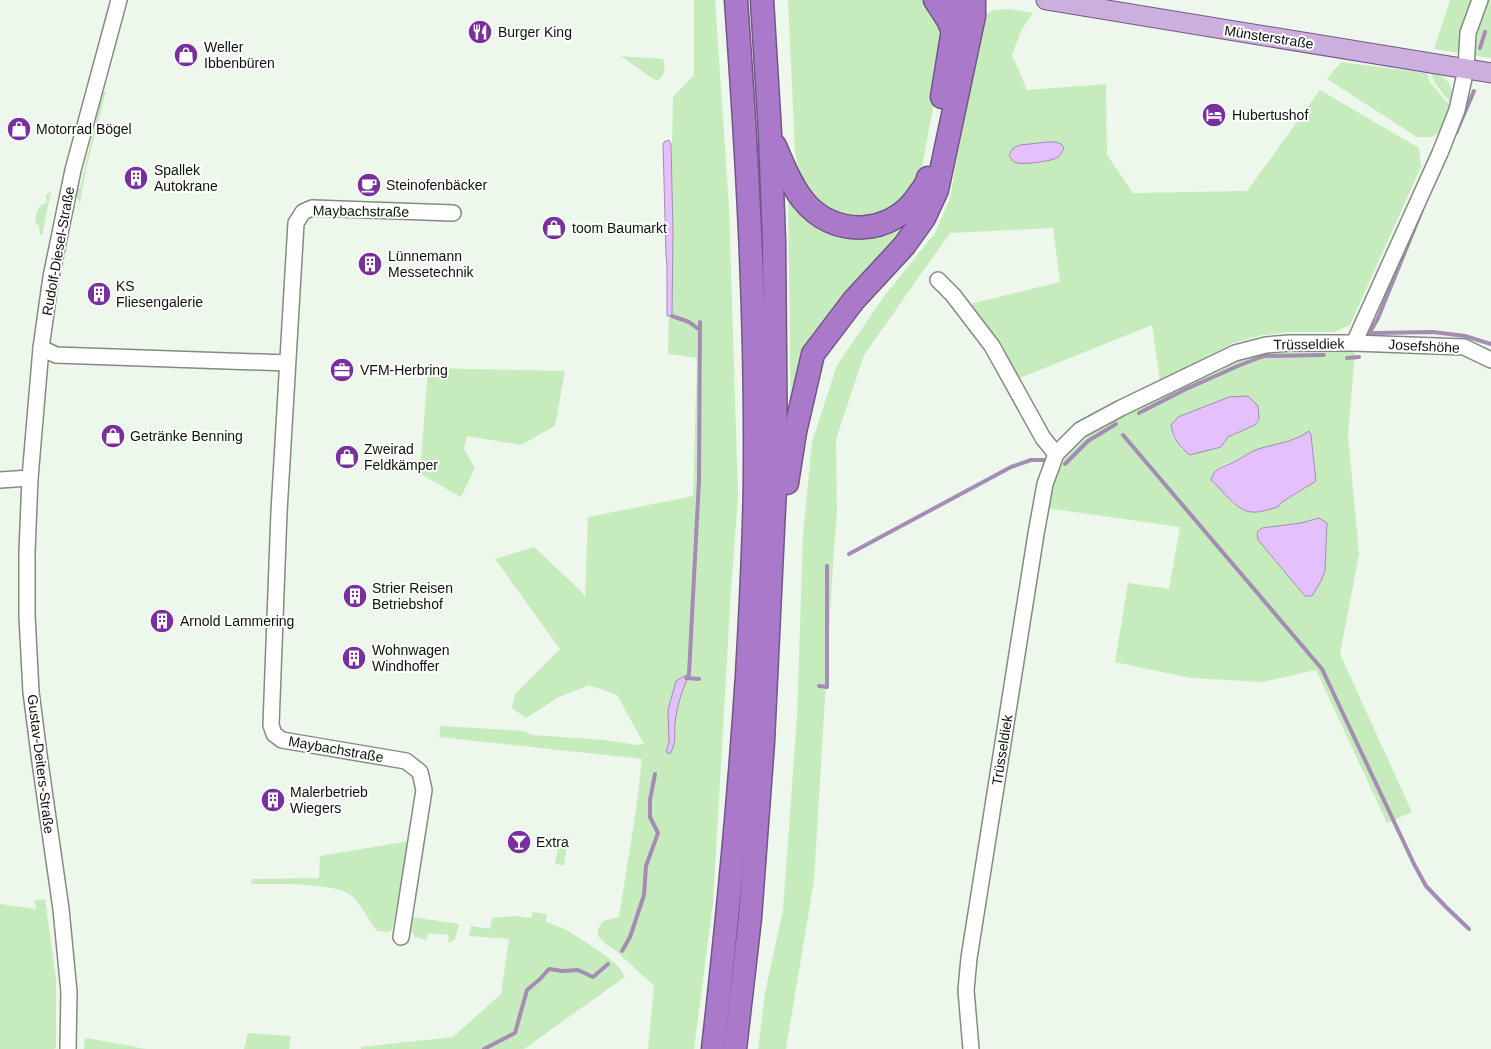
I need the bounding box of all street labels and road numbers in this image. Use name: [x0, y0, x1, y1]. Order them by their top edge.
street label: Münsterstraße: [1223, 22, 1315, 52]
street label: Rudolf-Diesel-Straße: [39, 185, 77, 317]
street label: Maybachstraße: [313, 202, 410, 220]
street label: Trüsseldiek: [1273, 335, 1346, 353]
street label: Josefshöhe: [1388, 336, 1460, 356]
street label: Gustav-Deiters-Straße: [25, 694, 57, 835]
street label: Trüsseldiek: [989, 713, 1016, 786]
street label: Maybachstraße: [287, 733, 385, 765]

